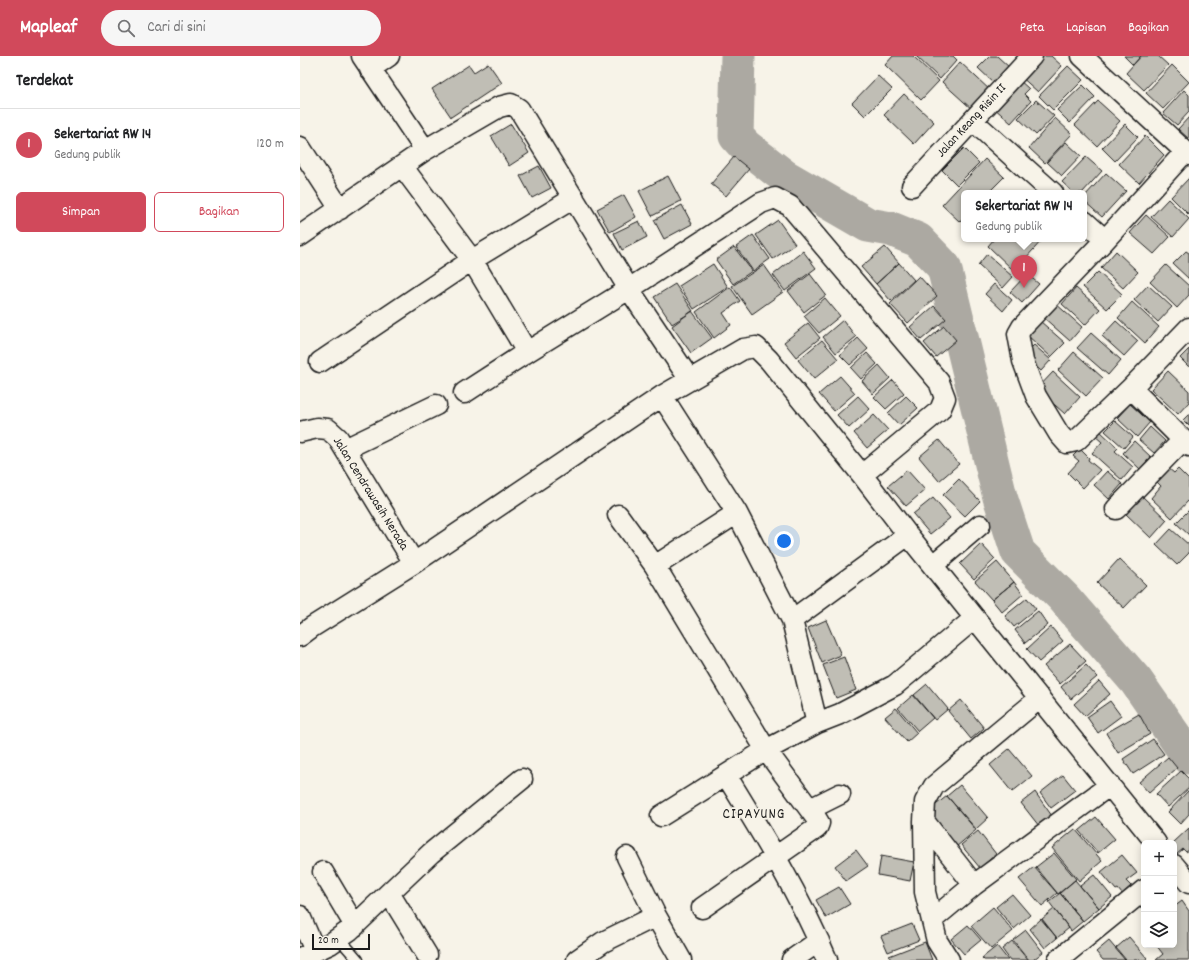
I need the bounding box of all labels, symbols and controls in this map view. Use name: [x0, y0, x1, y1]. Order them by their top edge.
search box: [101, 10, 381, 46]
text: Mapleaf: [20, 15, 77, 42]
icon: search: [115, 17, 137, 39]
text: Cari di sini: [147, 17, 205, 39]
text: Peta: [1020, 18, 1044, 38]
text: Lapisan: [1066, 18, 1106, 38]
text: Bagikan: [1128, 18, 1169, 38]
text: Terdekat: [16, 70, 73, 94]
street label: Jalan Keang Risin II: [933, 80, 1011, 162]
text: Sekertariat RW 14: [54, 124, 151, 146]
text: 1: [28, 135, 30, 154]
text: 120 m: [256, 135, 284, 154]
text: Gedung publik: [54, 146, 121, 165]
popup: [961, 190, 1087, 242]
button: Simpan: [16, 192, 146, 232]
button: Bagikan: [154, 192, 284, 232]
text: Sekertariat RW 14: [975, 196, 1073, 218]
text: Gedung publik: [975, 218, 1042, 237]
pin: 1: [1011, 255, 1037, 288]
street label: Jalan Cendrawasih Nerada: [327, 434, 413, 555]
your location: [774, 531, 794, 551]
district label: CIPAYUNG: [723, 804, 785, 826]
map controls: [1141, 840, 1177, 948]
button: +: [1141, 840, 1177, 876]
button: −: [1141, 876, 1177, 912]
button: layers: [1141, 912, 1177, 948]
scale bar: [312, 932, 370, 951]
text: 20 m: [318, 933, 339, 949]

